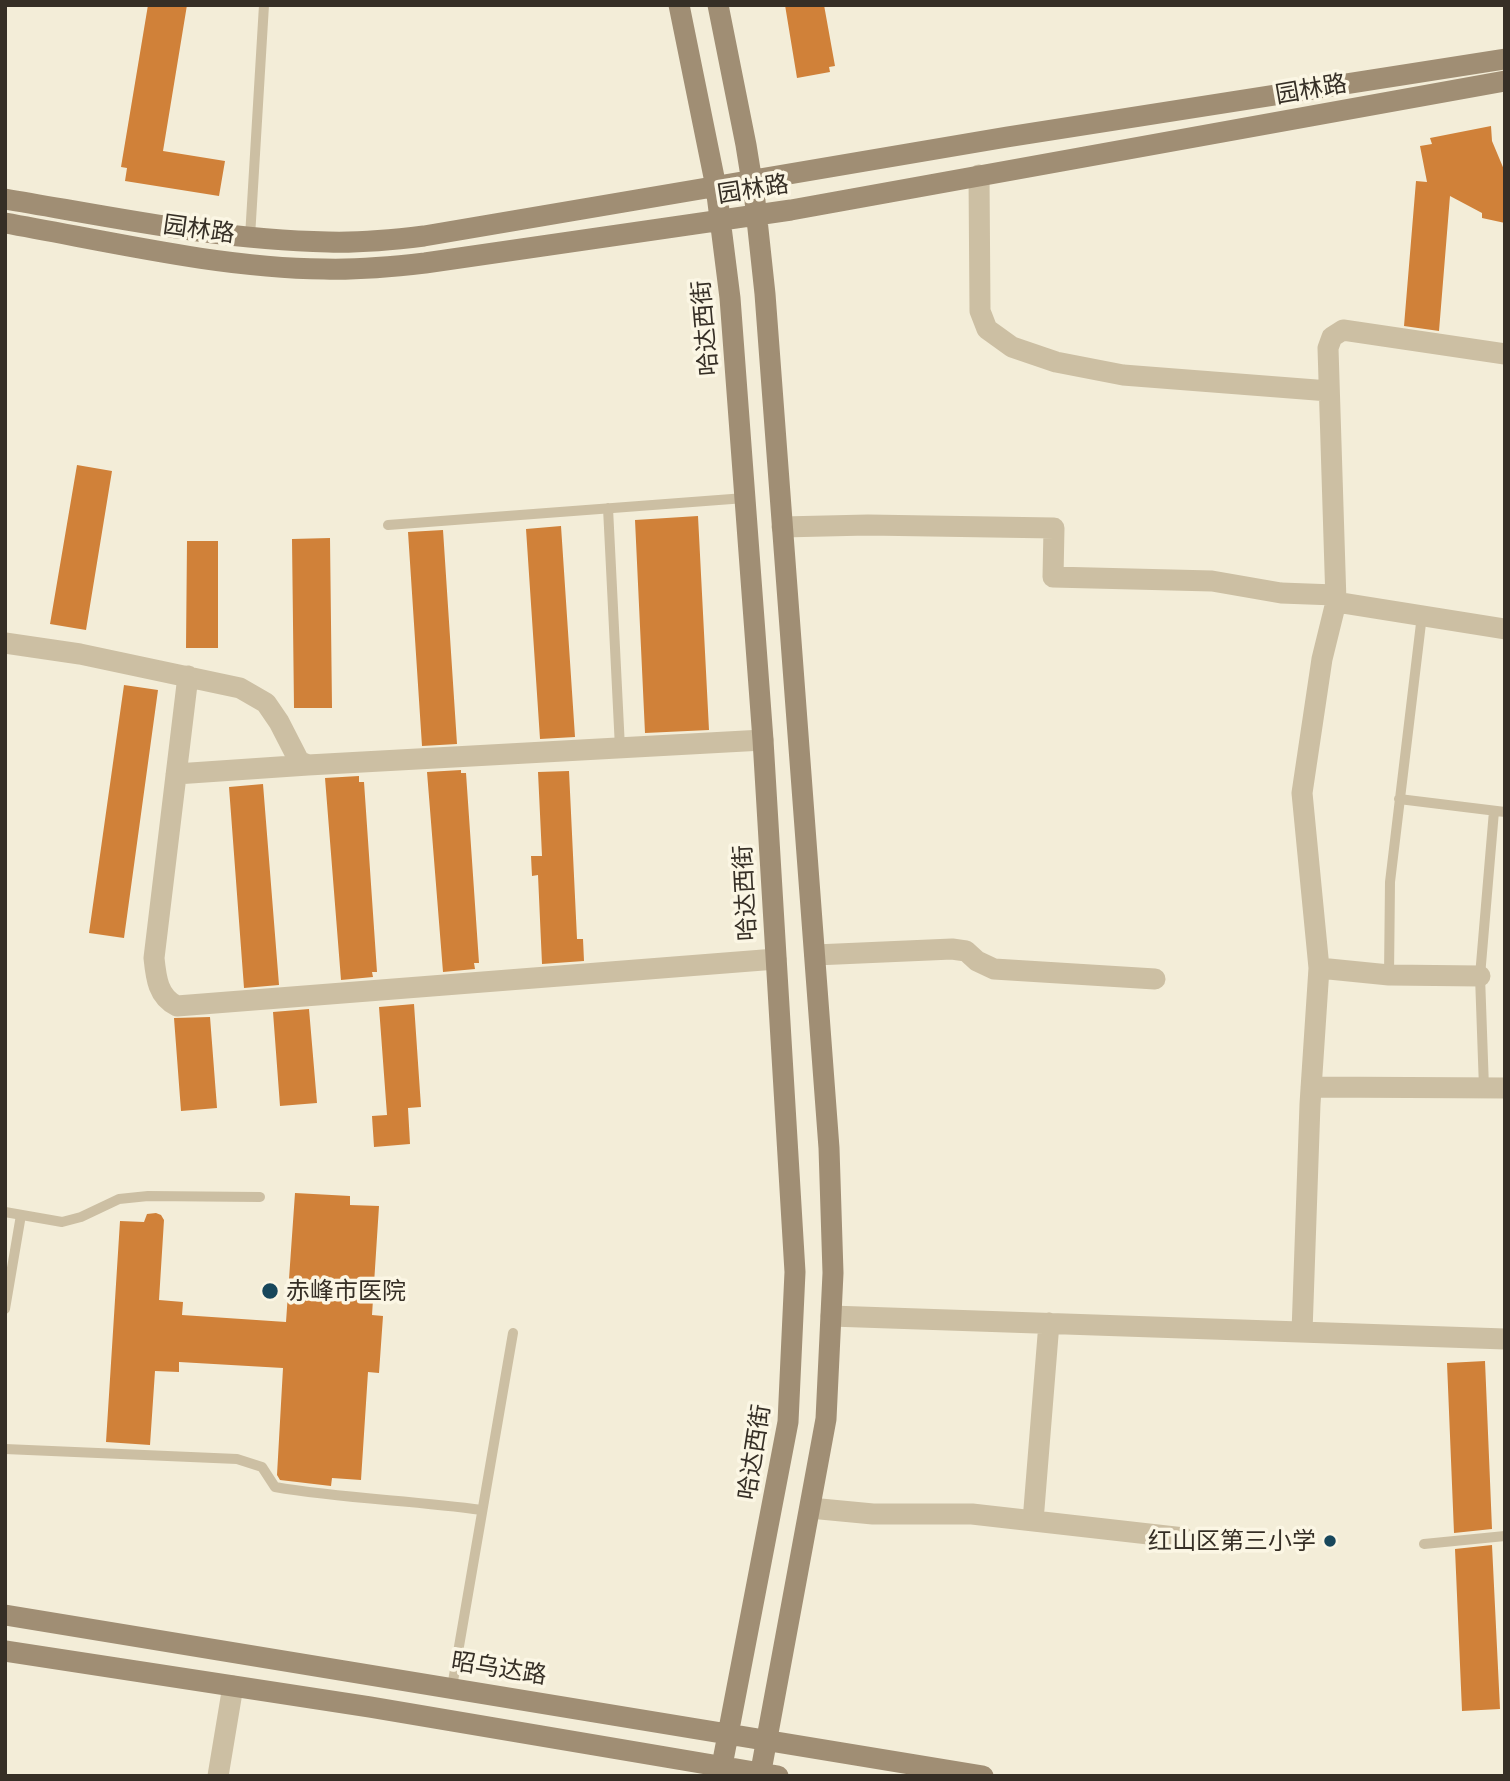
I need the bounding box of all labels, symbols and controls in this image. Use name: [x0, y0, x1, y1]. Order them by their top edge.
street label: 园林路: [1273, 69, 1349, 109]
street label: 园林路: [715, 169, 791, 209]
street label: 园林路: [161, 210, 237, 248]
street label: 哈达西街: [686, 279, 724, 377]
street label: 哈达西街: [728, 844, 762, 942]
place label: 赤峰市医院: [286, 1277, 406, 1305]
marker: 赤峰市医院: [260, 1281, 280, 1301]
street label: 哈达西街: [732, 1402, 776, 1502]
place label: 红山区第三小学: [1148, 1527, 1316, 1555]
marker: 红山区第三小学: [1322, 1533, 1338, 1549]
street label: 昭乌达路: [449, 1646, 549, 1690]

